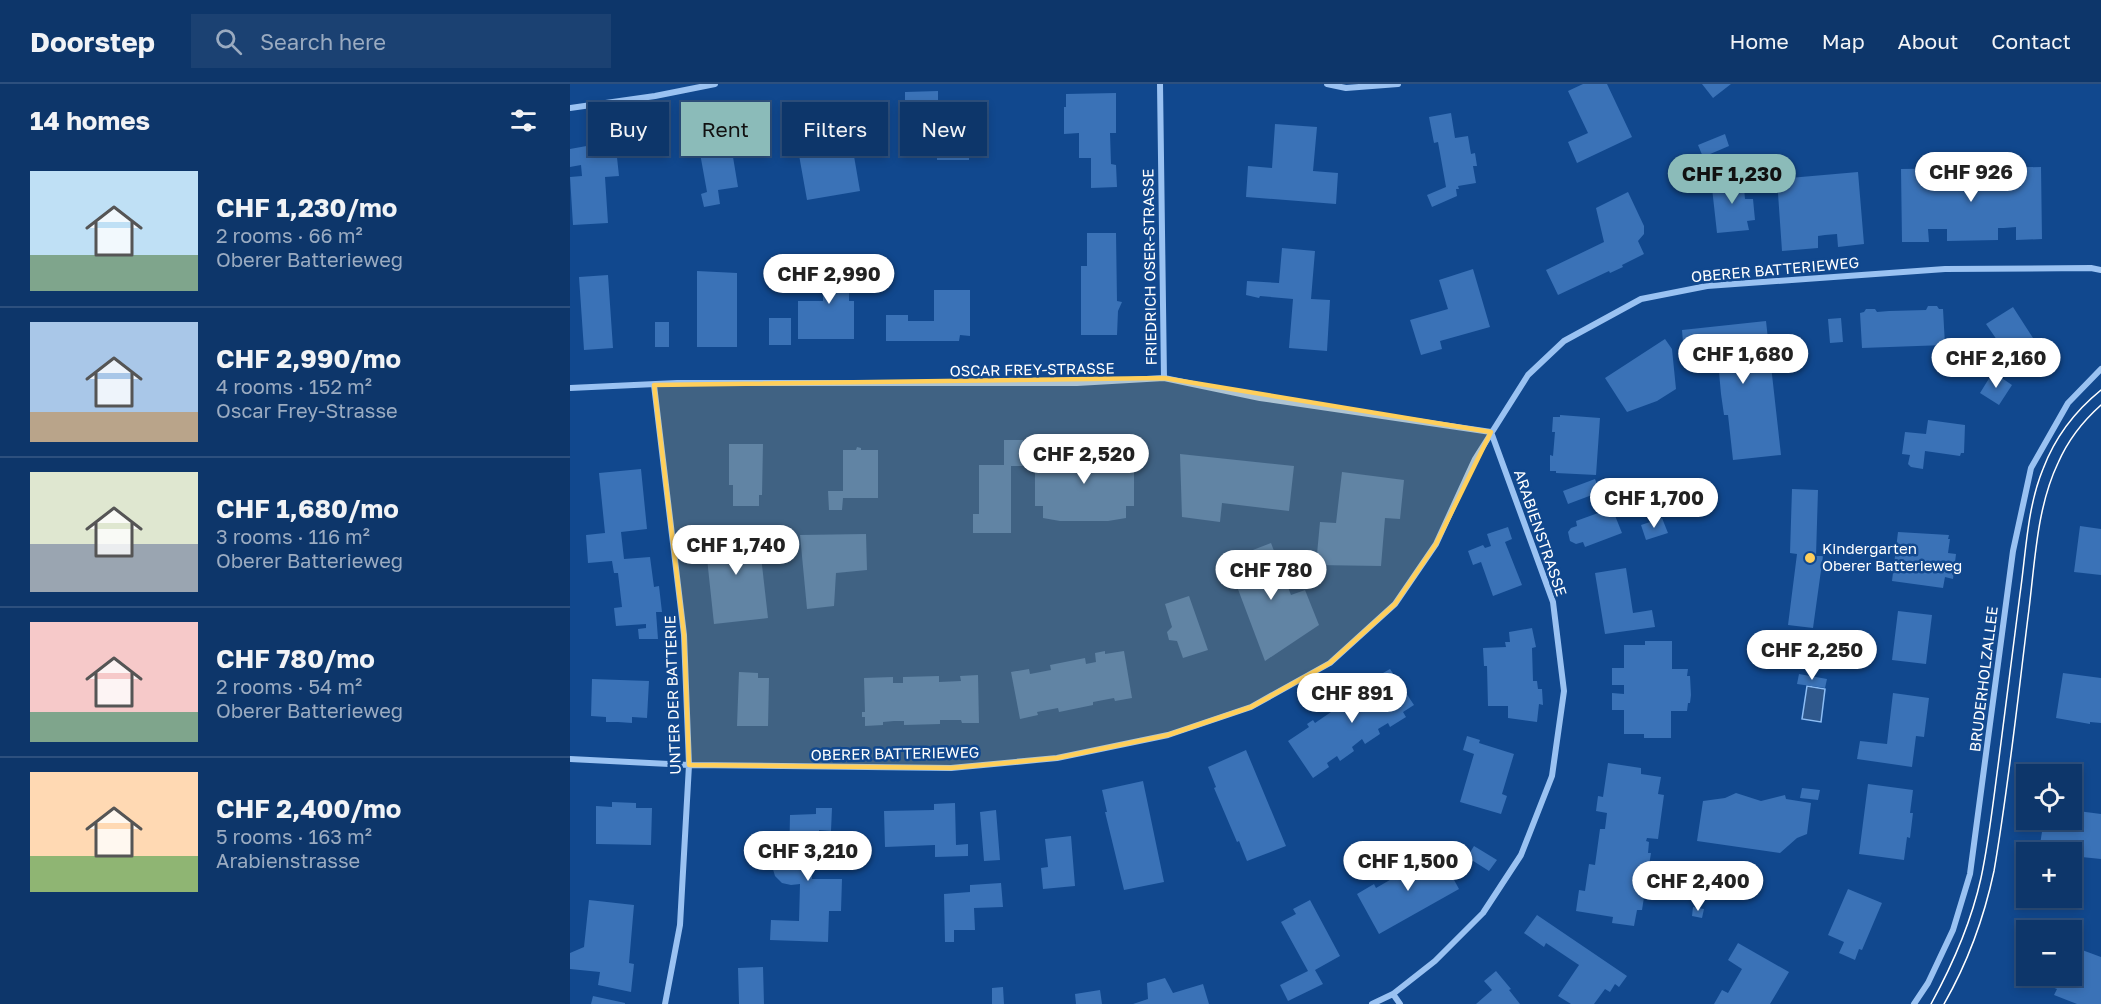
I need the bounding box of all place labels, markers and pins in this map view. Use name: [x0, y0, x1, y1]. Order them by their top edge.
pin: CHF 926: [1916, 152, 2026, 203]
pin: CHF 1,230: [1663, 154, 1801, 205]
pin: CHF 2,990: [760, 254, 898, 305]
pin: CHF 1,680: [1674, 334, 1812, 385]
pin: CHF 2,160: [1927, 338, 2065, 389]
pin: CHF 2,520: [1015, 434, 1153, 485]
pin: CHF 1,700: [1585, 478, 1723, 529]
pin: CHF 1,740: [667, 525, 805, 576]
place label: Kindergarten Oberer Batterieweg: [1822, 539, 1962, 574]
pin: CHF 780: [1216, 550, 1326, 601]
marker: Kindergarten Oberer Batterieweg: [1803, 551, 1817, 565]
pin: CHF 2,250: [1743, 630, 1881, 681]
pin: CHF 891: [1297, 673, 1407, 724]
pin: CHF 3,210: [739, 831, 877, 882]
pin: CHF 1,500: [1339, 841, 1477, 892]
pin: CHF 2,400: [1629, 861, 1767, 912]

